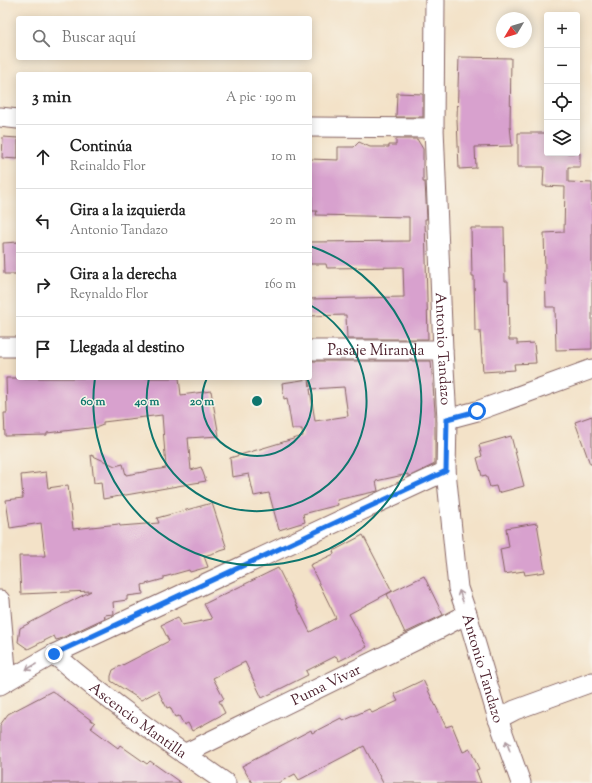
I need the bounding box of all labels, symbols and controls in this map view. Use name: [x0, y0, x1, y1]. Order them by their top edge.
north arrow: [496, 12, 532, 48]
map controls: [544, 12, 580, 156]
button: +: [544, 12, 580, 48]
search box: [16, 16, 312, 60]
icon: search: [30, 27, 52, 49]
text: Buscar aquí: [62, 28, 136, 49]
button: −: [544, 48, 580, 84]
button: locate: [544, 84, 580, 120]
text: 3 min: [32, 86, 71, 110]
text: A pie · 190 m: [226, 89, 296, 107]
button: layers: [544, 120, 580, 156]
text: Continúa: [70, 137, 132, 158]
icon: ahead: [32, 146, 54, 168]
text: 10 m: [271, 148, 296, 166]
text: Reinaldo Flor: [70, 158, 146, 176]
text: Gira a la izquierda: [70, 201, 186, 222]
icon: left: [32, 210, 54, 232]
text: 20 m: [270, 212, 296, 230]
text: Antonio Tandazo: [70, 222, 168, 240]
text: Gira a la derecha: [70, 265, 177, 286]
icon: right: [32, 274, 54, 296]
text: 160 m: [265, 276, 296, 294]
text: Reynaldo Flor: [70, 286, 148, 304]
street label: Antonio Tandazo: [429, 292, 455, 406]
icon: arrive: [32, 338, 54, 360]
text: Llegada al destino: [70, 338, 185, 359]
street label: Pasaje Miranda: [328, 341, 425, 362]
text: 60 m: [81, 393, 105, 411]
text: 40 m: [134, 393, 159, 411]
text: 20 m: [190, 393, 214, 411]
centre of rings: [250, 394, 264, 408]
route start: [468, 402, 486, 420]
one-way arrow: [457, 589, 464, 602]
street label: Antonio Tandazo: [456, 612, 508, 726]
route end: [45, 645, 63, 663]
street label: Puma Vivar: [288, 660, 365, 712]
one-way arrow: [25, 664, 37, 672]
street label: Ascencio Mantilla: [84, 678, 191, 764]
one-way arrow: [503, 741, 511, 753]

